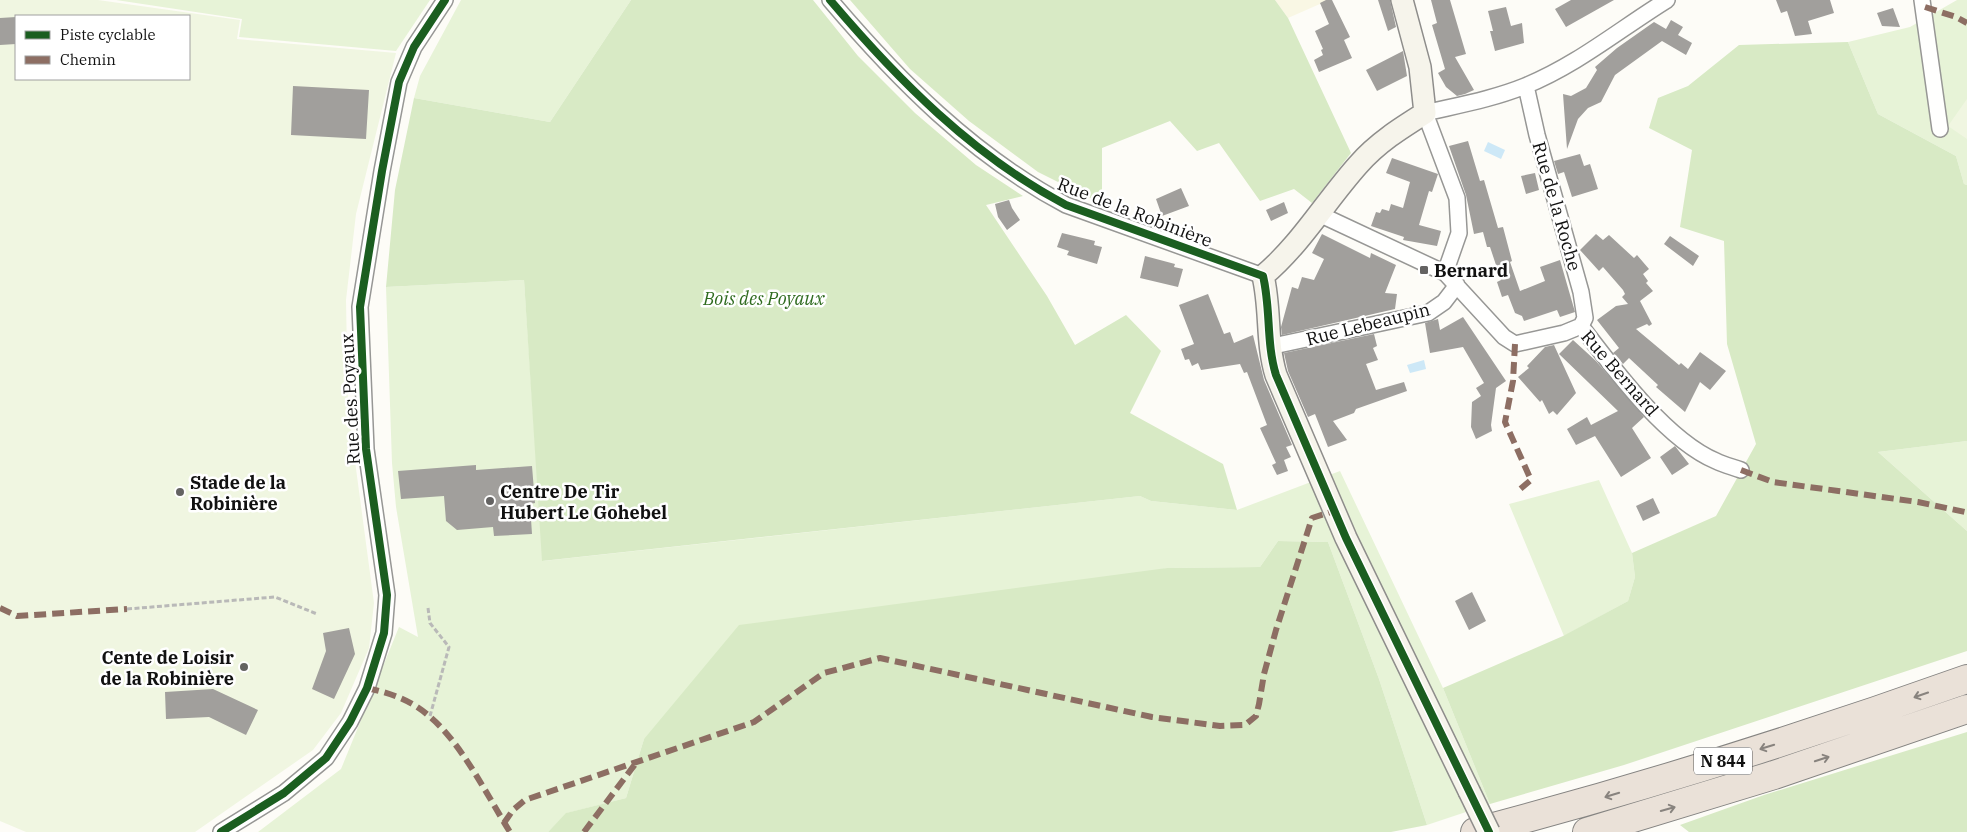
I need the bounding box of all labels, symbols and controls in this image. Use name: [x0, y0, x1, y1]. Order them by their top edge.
legend: [15, 15, 190, 80]
text: Piste cyclable: [60, 25, 156, 44]
text: Chemin: [60, 50, 116, 69]
street label: Rue de la Roche: [1528, 139, 1586, 273]
street label: Rue de la Robinière: [1054, 172, 1216, 252]
place label: Bernard: [1434, 259, 1508, 282]
marker: Bernard: [1418, 264, 1430, 276]
park label: Bois des Poyaux: [702, 287, 826, 310]
street label: Rue Lebeaupin: [1304, 297, 1432, 351]
street label: Rue Bernard: [1576, 325, 1664, 421]
street label: Rue des Poyaux: [335, 333, 365, 465]
place label: Stade de la Robinière: [190, 471, 286, 515]
place label: Centre De Tir Hubert Le Gohebel: [500, 480, 667, 524]
marker: Stade de la Robinière: [174, 486, 186, 498]
marker: Centre De Tir Hubert Le Gohebel: [484, 495, 496, 507]
place label: Cente de Loisir de la Robinière: [100, 646, 234, 690]
marker: Cente de Loisir de la Robinière: [238, 661, 250, 673]
one-way arrow: [1914, 691, 1929, 700]
one-way arrow: [1759, 743, 1775, 753]
road number: N 844: [1694, 748, 1752, 774]
one-way arrow: [1814, 754, 1830, 764]
one-way arrow: [1604, 791, 1620, 801]
one-way arrow: [1659, 803, 1675, 813]

